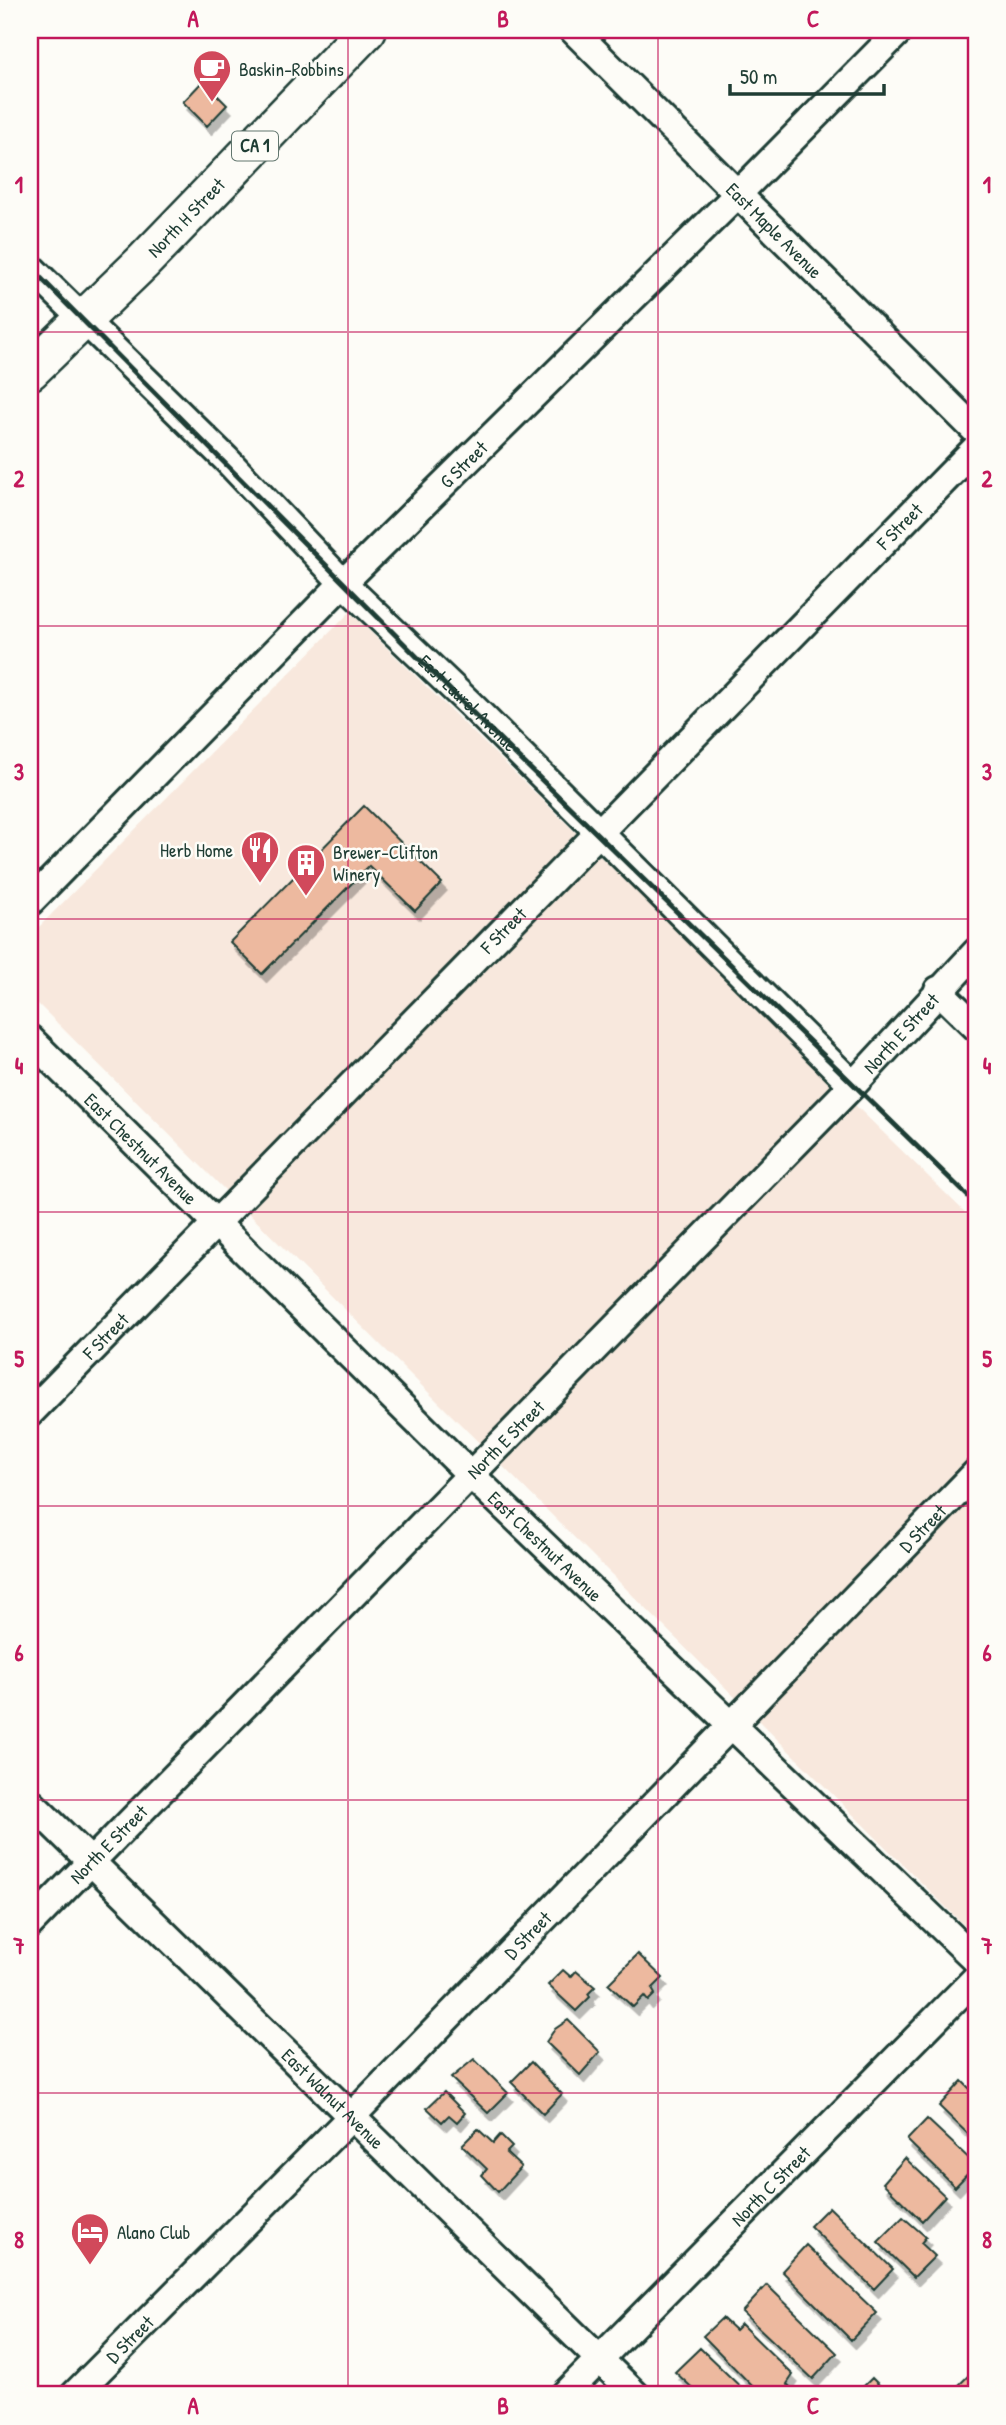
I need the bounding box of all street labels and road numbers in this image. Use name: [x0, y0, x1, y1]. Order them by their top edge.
road number: CA 1: [232, 132, 278, 160]
street label: North H Street: [141, 172, 231, 263]
street label: East Maple Avenue: [720, 177, 829, 284]
street label: G Street: [434, 435, 494, 494]
street label: F Street: [870, 497, 929, 556]
street label: East Laurel Avenue: [413, 649, 524, 757]
street label: F Street: [474, 901, 532, 960]
street label: North E Street: [857, 987, 945, 1079]
street label: East Chestnut Avenue: [79, 1087, 203, 1211]
street label: F Street: [76, 1307, 135, 1366]
street label: North E Street: [461, 1394, 550, 1484]
street label: East Chestnut Avenue: [482, 1485, 608, 1608]
street label: D Street: [893, 1498, 952, 1558]
street label: North E Street: [64, 1799, 153, 1889]
street label: D Street: [498, 1905, 557, 1965]
street label: East Walnut Avenue: [276, 2043, 390, 2155]
street label: North C Street: [725, 2140, 816, 2232]
street label: D Street: [100, 2309, 160, 2369]

